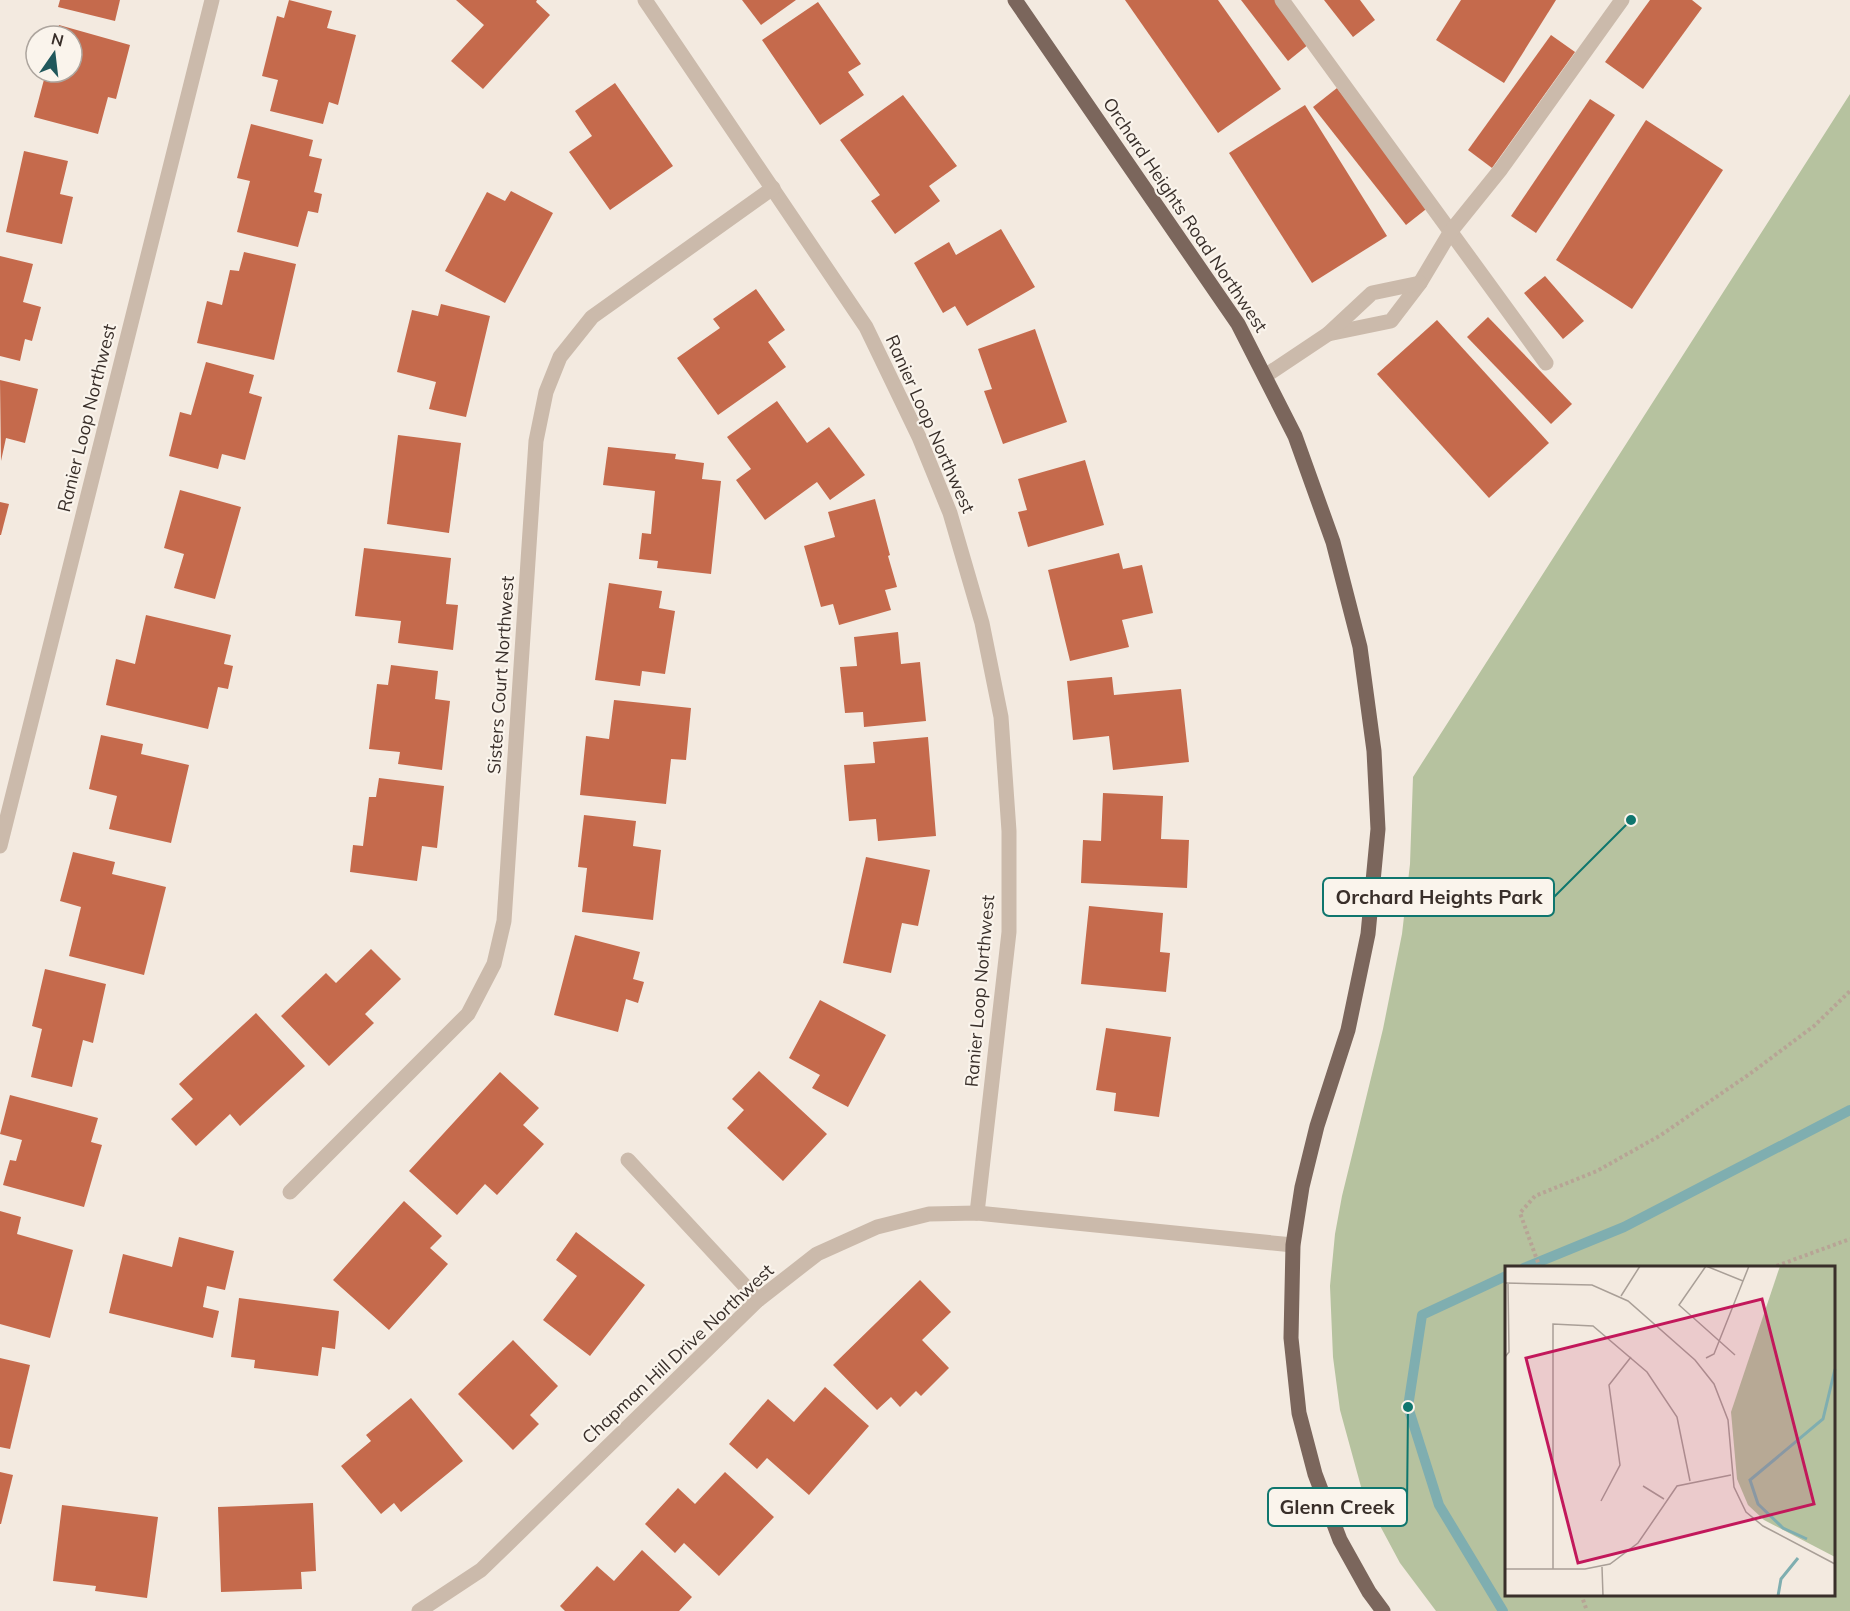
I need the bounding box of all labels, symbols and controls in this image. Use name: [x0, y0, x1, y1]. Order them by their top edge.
north arrow: [24, 24, 84, 84]
text: N: [49, 28, 66, 51]
street label: Orchard Heights Road Northwest: [1098, 93, 1273, 337]
street label: Ranier Loop Northwest: [52, 322, 121, 514]
street label: Ranier Loop Northwest: [881, 331, 980, 517]
street label: Sisters Court Northwest: [482, 575, 519, 775]
callout: Orchard Heights Park: [1323, 878, 1554, 916]
text: Orchard Heights Park: [1336, 884, 1543, 909]
street label: Ranier Loop Northwest: [960, 894, 999, 1088]
street label: Chapman Hill Drive Northwest: [577, 1259, 778, 1449]
inset map: [1505, 1266, 1835, 1596]
callout: Glenn Creek: [1268, 1488, 1407, 1526]
text: Glenn Creek: [1280, 1494, 1395, 1519]

